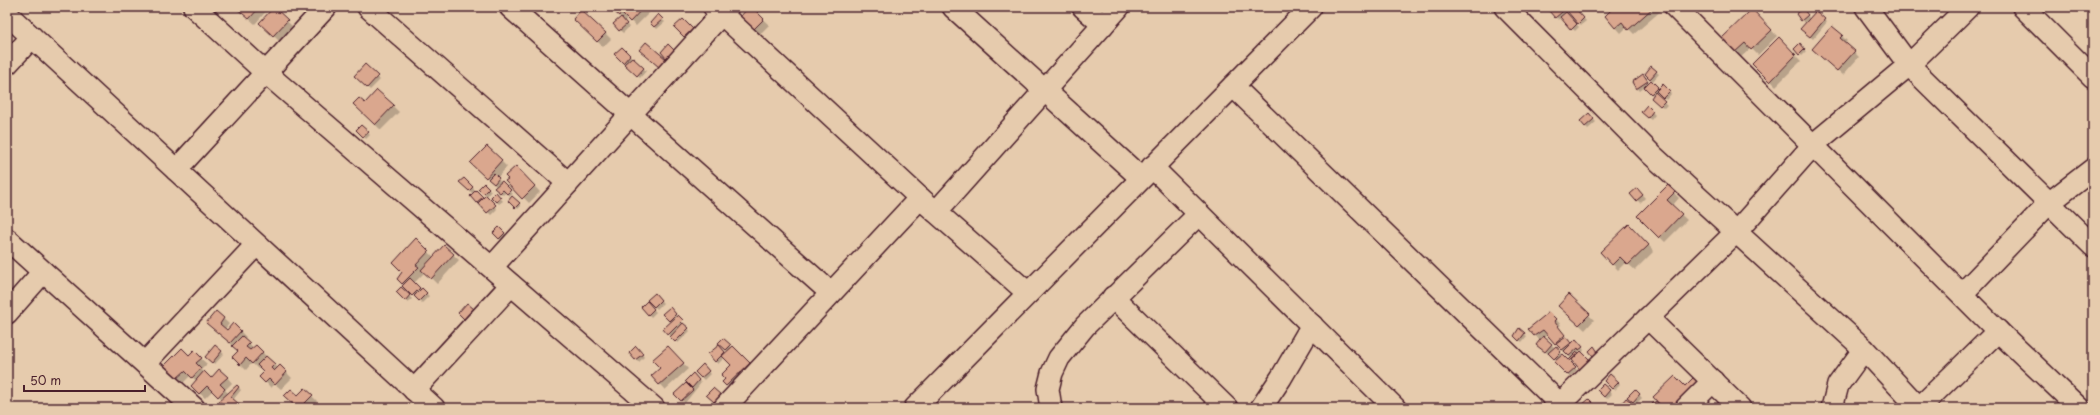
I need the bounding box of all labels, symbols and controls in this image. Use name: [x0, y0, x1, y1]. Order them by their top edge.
scale bar: [24, 367, 145, 393]
text: 50 m: [30, 371, 61, 389]

